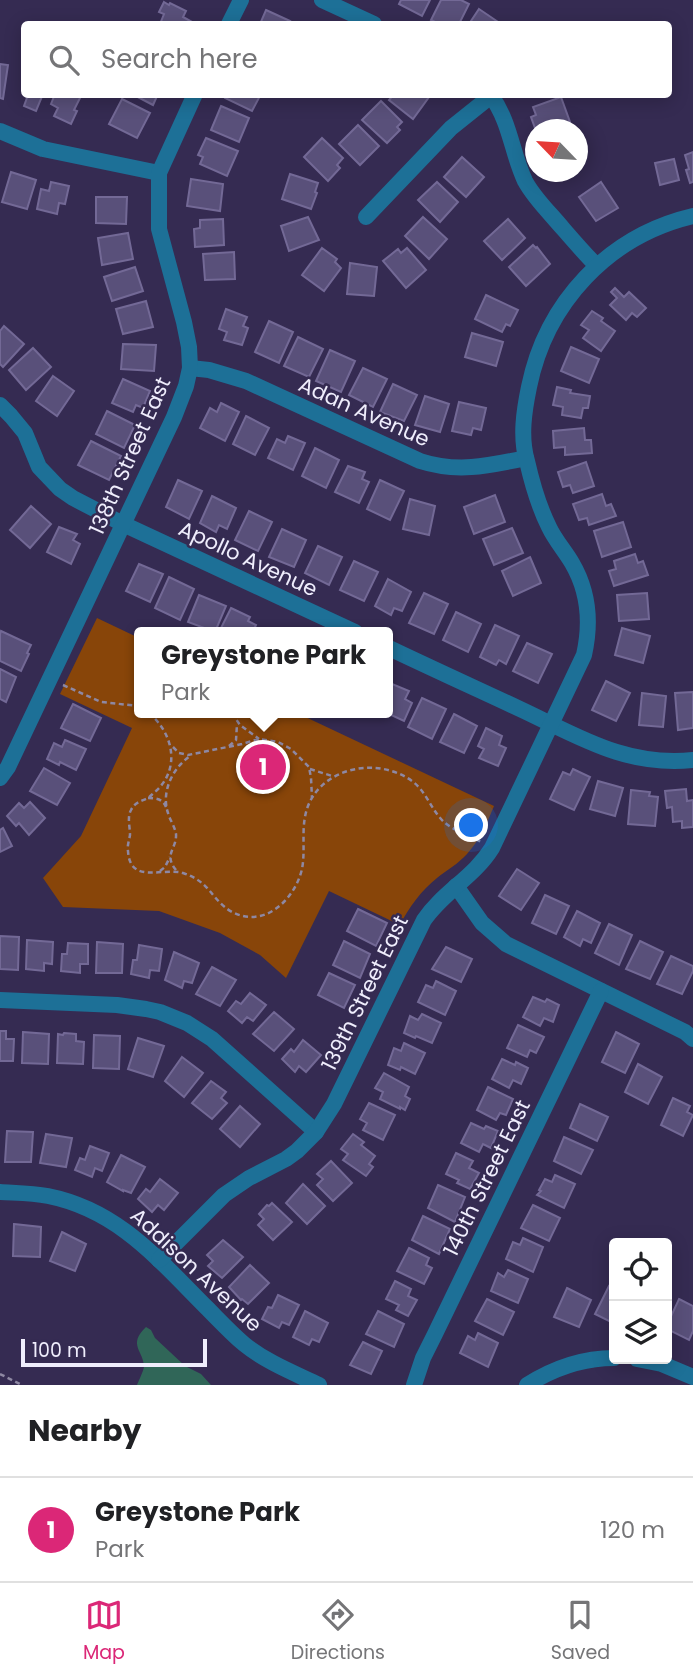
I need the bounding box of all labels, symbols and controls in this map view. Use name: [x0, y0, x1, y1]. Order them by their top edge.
search box: [21, 21, 672, 98]
icon: search: [45, 41, 83, 79]
text: Search here: [101, 41, 258, 77]
north arrow: [525, 119, 588, 182]
street label: Adan Avenue: [294, 370, 434, 453]
street label: 138th Street East: [82, 372, 177, 539]
street label: Apollo Avenue: [174, 514, 322, 603]
popup: [134, 627, 393, 718]
text: Greystone Park: [161, 637, 366, 673]
text: Park: [161, 676, 210, 708]
pin: 1: [240, 741, 286, 793]
your location: [454, 808, 488, 842]
street label: 139th Street East: [314, 910, 415, 1075]
street label: 140th Street East: [436, 1095, 537, 1261]
street label: Addison Avenue: [124, 1201, 268, 1338]
map controls: [609, 1238, 672, 1364]
button: locate: [609, 1238, 672, 1301]
button: layers: [609, 1301, 672, 1364]
scale bar: [21, 1336, 206, 1368]
text: 100 m: [32, 1337, 87, 1364]
text: Nearby: [28, 1409, 142, 1452]
text: Greystone Park: [95, 1494, 300, 1530]
text: 1: [47, 1514, 55, 1546]
text: 120 m: [600, 1514, 665, 1546]
text: Park: [95, 1533, 144, 1565]
tab: Map: [83, 1596, 125, 1667]
tab: Directions: [291, 1596, 385, 1667]
tab: Saved: [551, 1596, 610, 1667]

